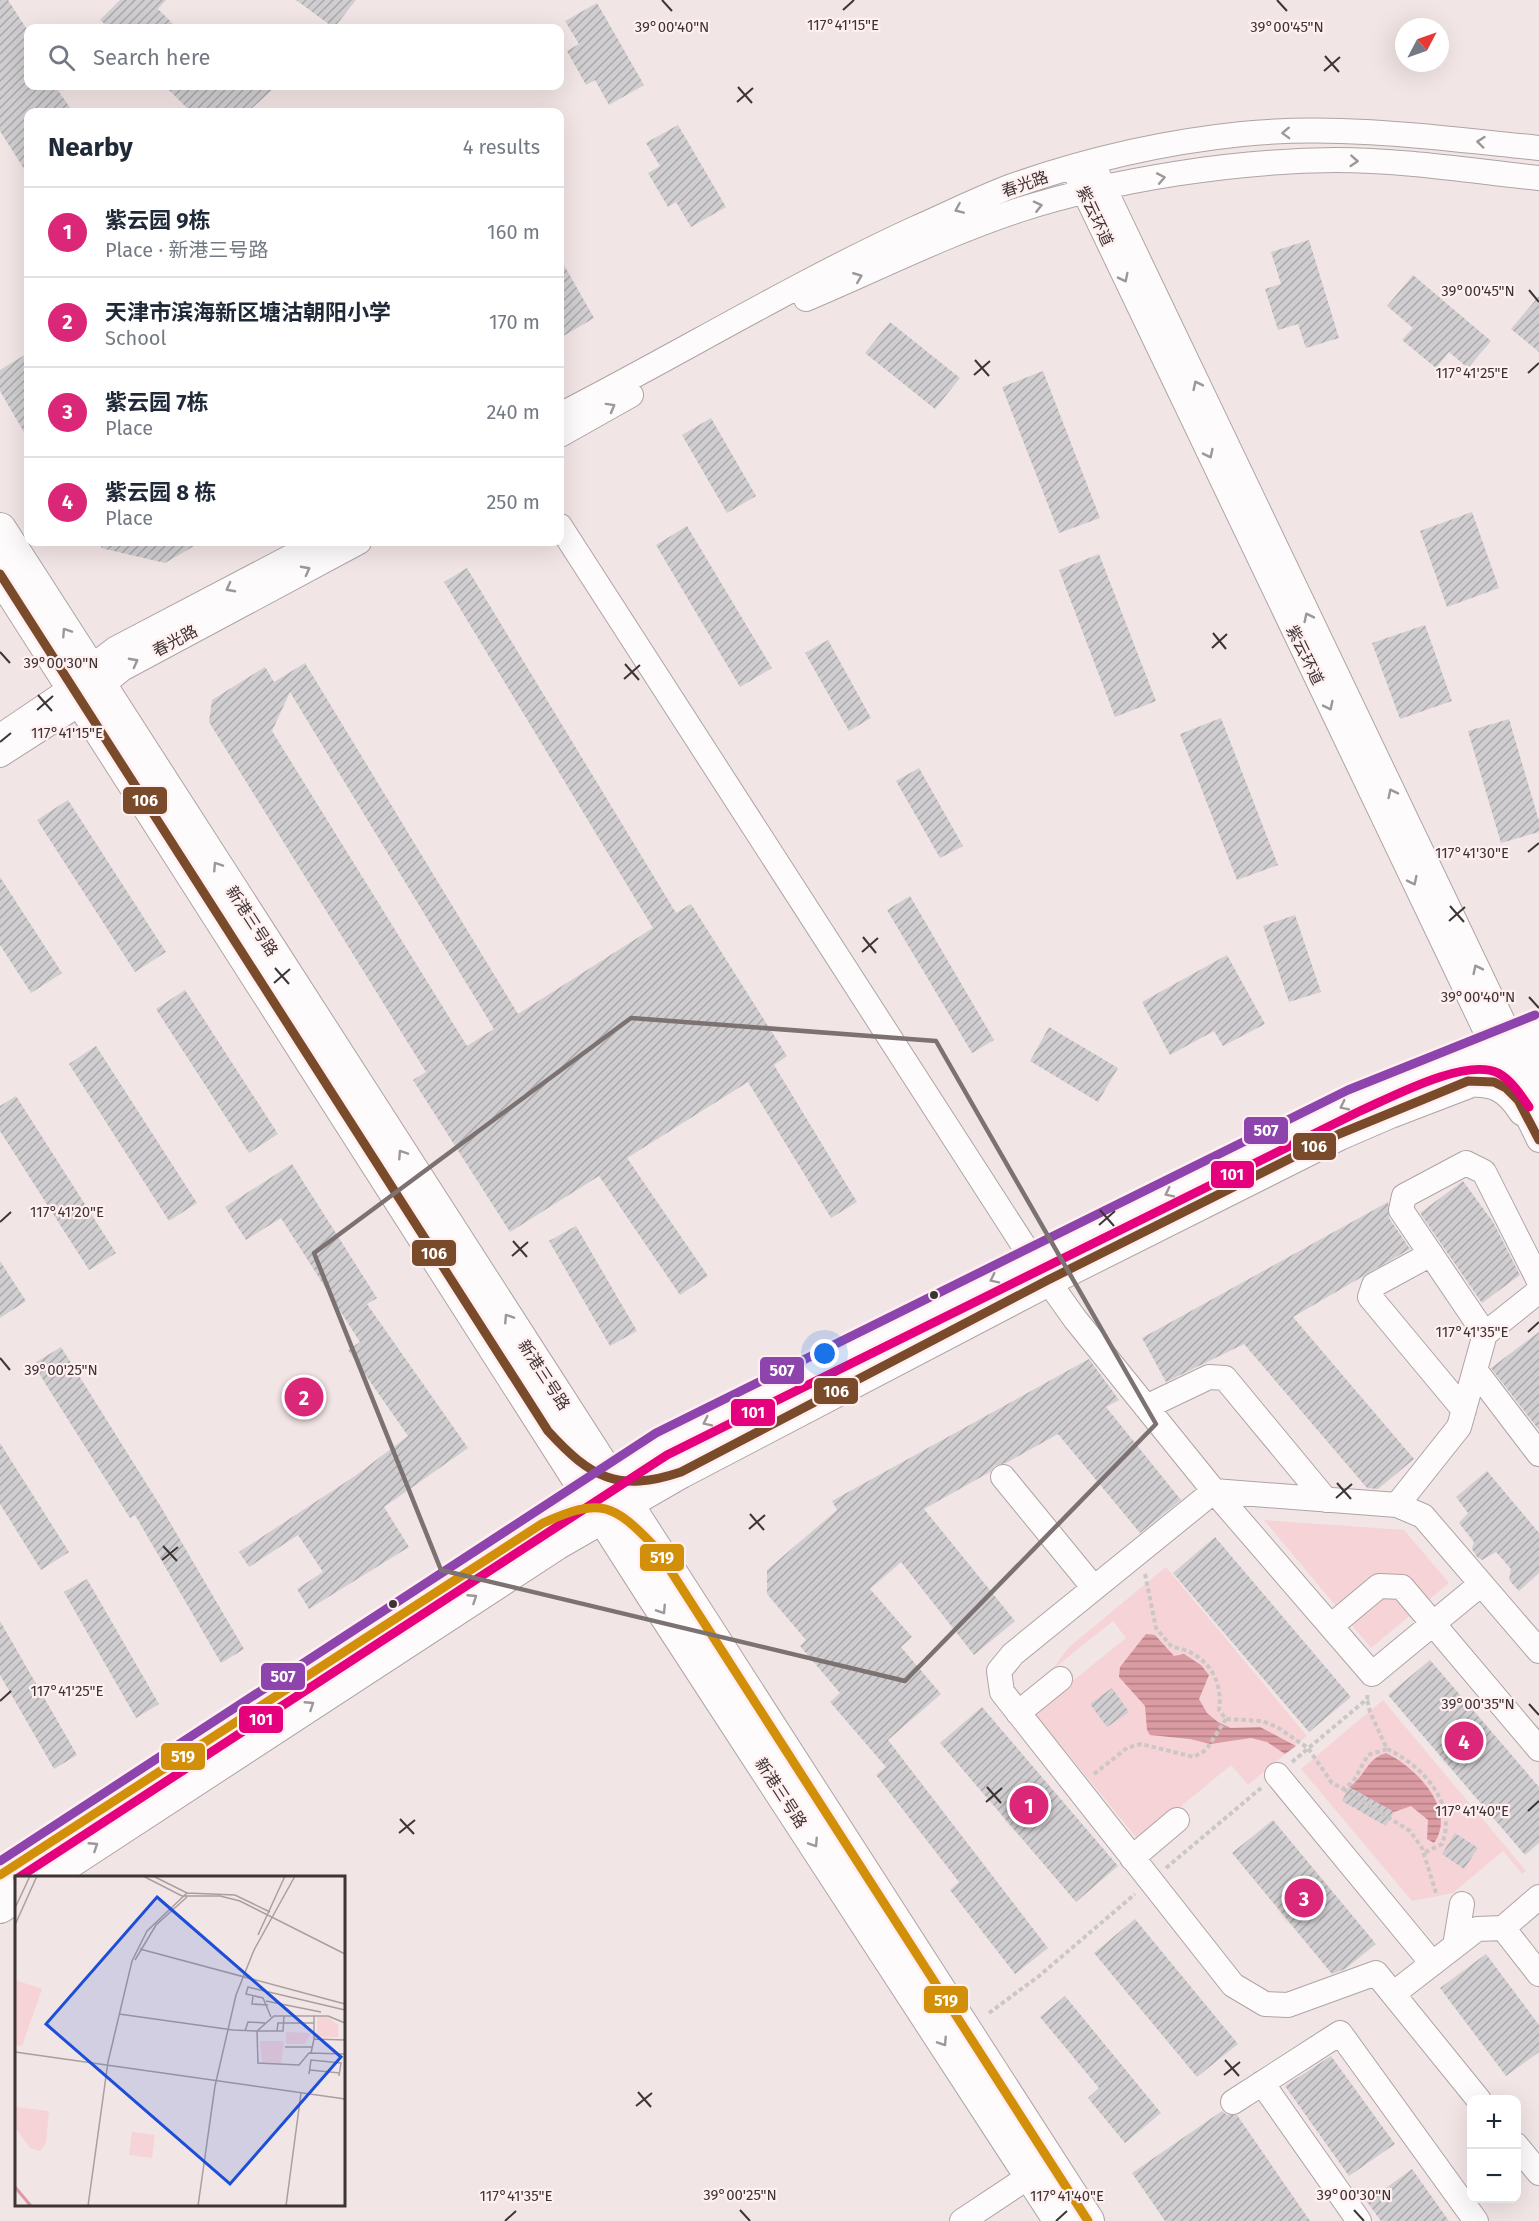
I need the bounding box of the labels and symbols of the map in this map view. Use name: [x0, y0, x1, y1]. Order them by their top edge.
text: 117°41'15"E: [807, 16, 879, 34]
text: 39°00'40"N: [635, 18, 709, 36]
text: 39°00'45"N: [1250, 18, 1324, 36]
north arrow: [1395, 18, 1449, 72]
one-way arrow: [1282, 126, 1291, 139]
one-way arrow: [1476, 136, 1485, 149]
one-way arrow: [1350, 155, 1359, 168]
street label: 春光路: [999, 167, 1051, 201]
one-way arrow: [1155, 172, 1165, 185]
street label: 紫云环道: [1073, 183, 1117, 249]
one-way arrow: [1033, 200, 1043, 213]
one-way arrow: [955, 202, 966, 214]
one-way arrow: [851, 272, 862, 284]
one-way arrow: [1117, 272, 1129, 283]
text: 39°00'45"N: [1441, 282, 1515, 300]
text: 117°41'25"E: [1436, 364, 1508, 382]
one-way arrow: [1192, 380, 1204, 391]
one-way arrow: [605, 403, 615, 414]
one-way arrow: [1201, 447, 1213, 458]
one-way arrow: [300, 566, 310, 577]
one-way arrow: [226, 581, 237, 593]
one-way arrow: [1304, 613, 1316, 624]
street label: 春光路: [149, 621, 201, 661]
street label: 紫云环道: [1282, 622, 1328, 688]
one-way arrow: [63, 627, 74, 638]
text: 39°00'30"N: [24, 654, 98, 672]
one-way arrow: [128, 658, 139, 669]
one-way arrow: [1322, 699, 1334, 710]
text: 117°41'15"E: [31, 724, 103, 742]
line badge: 106: [122, 786, 168, 815]
one-way arrow: [1388, 789, 1400, 800]
text: 106: [132, 791, 158, 810]
text: 117°41'30"E: [1435, 844, 1509, 862]
one-way arrow: [213, 862, 224, 873]
one-way arrow: [1406, 875, 1418, 886]
street label: 新港三号路: [222, 882, 282, 960]
one-way arrow: [1472, 965, 1484, 976]
text: 39°00'40"N: [1441, 988, 1515, 1006]
one-way arrow: [1339, 1099, 1350, 1110]
line badge: 507: [1243, 1116, 1289, 1145]
text: 507: [1253, 1121, 1279, 1140]
line badge: 106: [1292, 1132, 1337, 1161]
text: 106: [1301, 1137, 1327, 1156]
one-way arrow: [398, 1150, 409, 1161]
line badge: 101: [1210, 1160, 1255, 1189]
text: 101: [1220, 1165, 1244, 1184]
one-way arrow: [1164, 1185, 1175, 1197]
text: 117°41'20"E: [30, 1203, 104, 1221]
line badge: 106: [411, 1239, 457, 1267]
text: 106: [421, 1244, 447, 1263]
one-way arrow: [990, 1272, 1001, 1284]
unlabelled marker: [928, 1289, 940, 1301]
one-way arrow: [503, 1314, 515, 1324]
text: 117°41'35"E: [1436, 1323, 1508, 1341]
street label: 新港三号路: [514, 1336, 574, 1414]
your location: [810, 1339, 839, 1368]
line badge: 507: [759, 1356, 805, 1385]
text: 39°00'25"N: [24, 1361, 98, 1379]
text: 507: [769, 1361, 795, 1380]
pin: 2: [284, 1374, 324, 1420]
line badge: 106: [813, 1377, 859, 1405]
text: 106: [823, 1382, 849, 1401]
line badge: 101: [730, 1398, 776, 1427]
text: 101: [741, 1403, 765, 1422]
one-way arrow: [702, 1414, 713, 1426]
line badge: 519: [639, 1543, 685, 1572]
text: 519: [650, 1548, 674, 1567]
one-way arrow: [467, 1594, 478, 1605]
unlabelled marker: [387, 1598, 399, 1610]
one-way arrow: [654, 1603, 665, 1614]
line badge: 507: [260, 1662, 306, 1691]
text: 507: [270, 1667, 296, 1686]
text: 117°41'25"E: [31, 1682, 103, 1700]
text: 39°00'35"N: [1441, 1695, 1515, 1713]
one-way arrow: [304, 1700, 314, 1712]
line badge: 101: [238, 1705, 284, 1734]
text: 101: [249, 1710, 273, 1729]
pin: 4: [1444, 1718, 1484, 1764]
line badge: 519: [160, 1742, 206, 1771]
text: 519: [171, 1747, 195, 1766]
street label: 新港三号路: [751, 1754, 811, 1832]
pin: 1: [1010, 1782, 1048, 1828]
text: 117°41'40"E: [1435, 1802, 1509, 1820]
one-way arrow: [807, 1837, 818, 1848]
one-way arrow: [88, 1841, 98, 1853]
inset map: [15, 1876, 345, 2206]
pin: 3: [1284, 1876, 1324, 1920]
line badge: 519: [923, 1985, 969, 2014]
text: 519: [934, 1991, 958, 2010]
one-way arrow: [936, 2035, 947, 2046]
text: 39°00'25"N: [703, 2186, 777, 2204]
text: 39°00'30"N: [1317, 2186, 1391, 2204]
text: 117°41'35"E: [480, 2187, 552, 2205]
text: 117°41'40"E: [1030, 2187, 1104, 2205]

